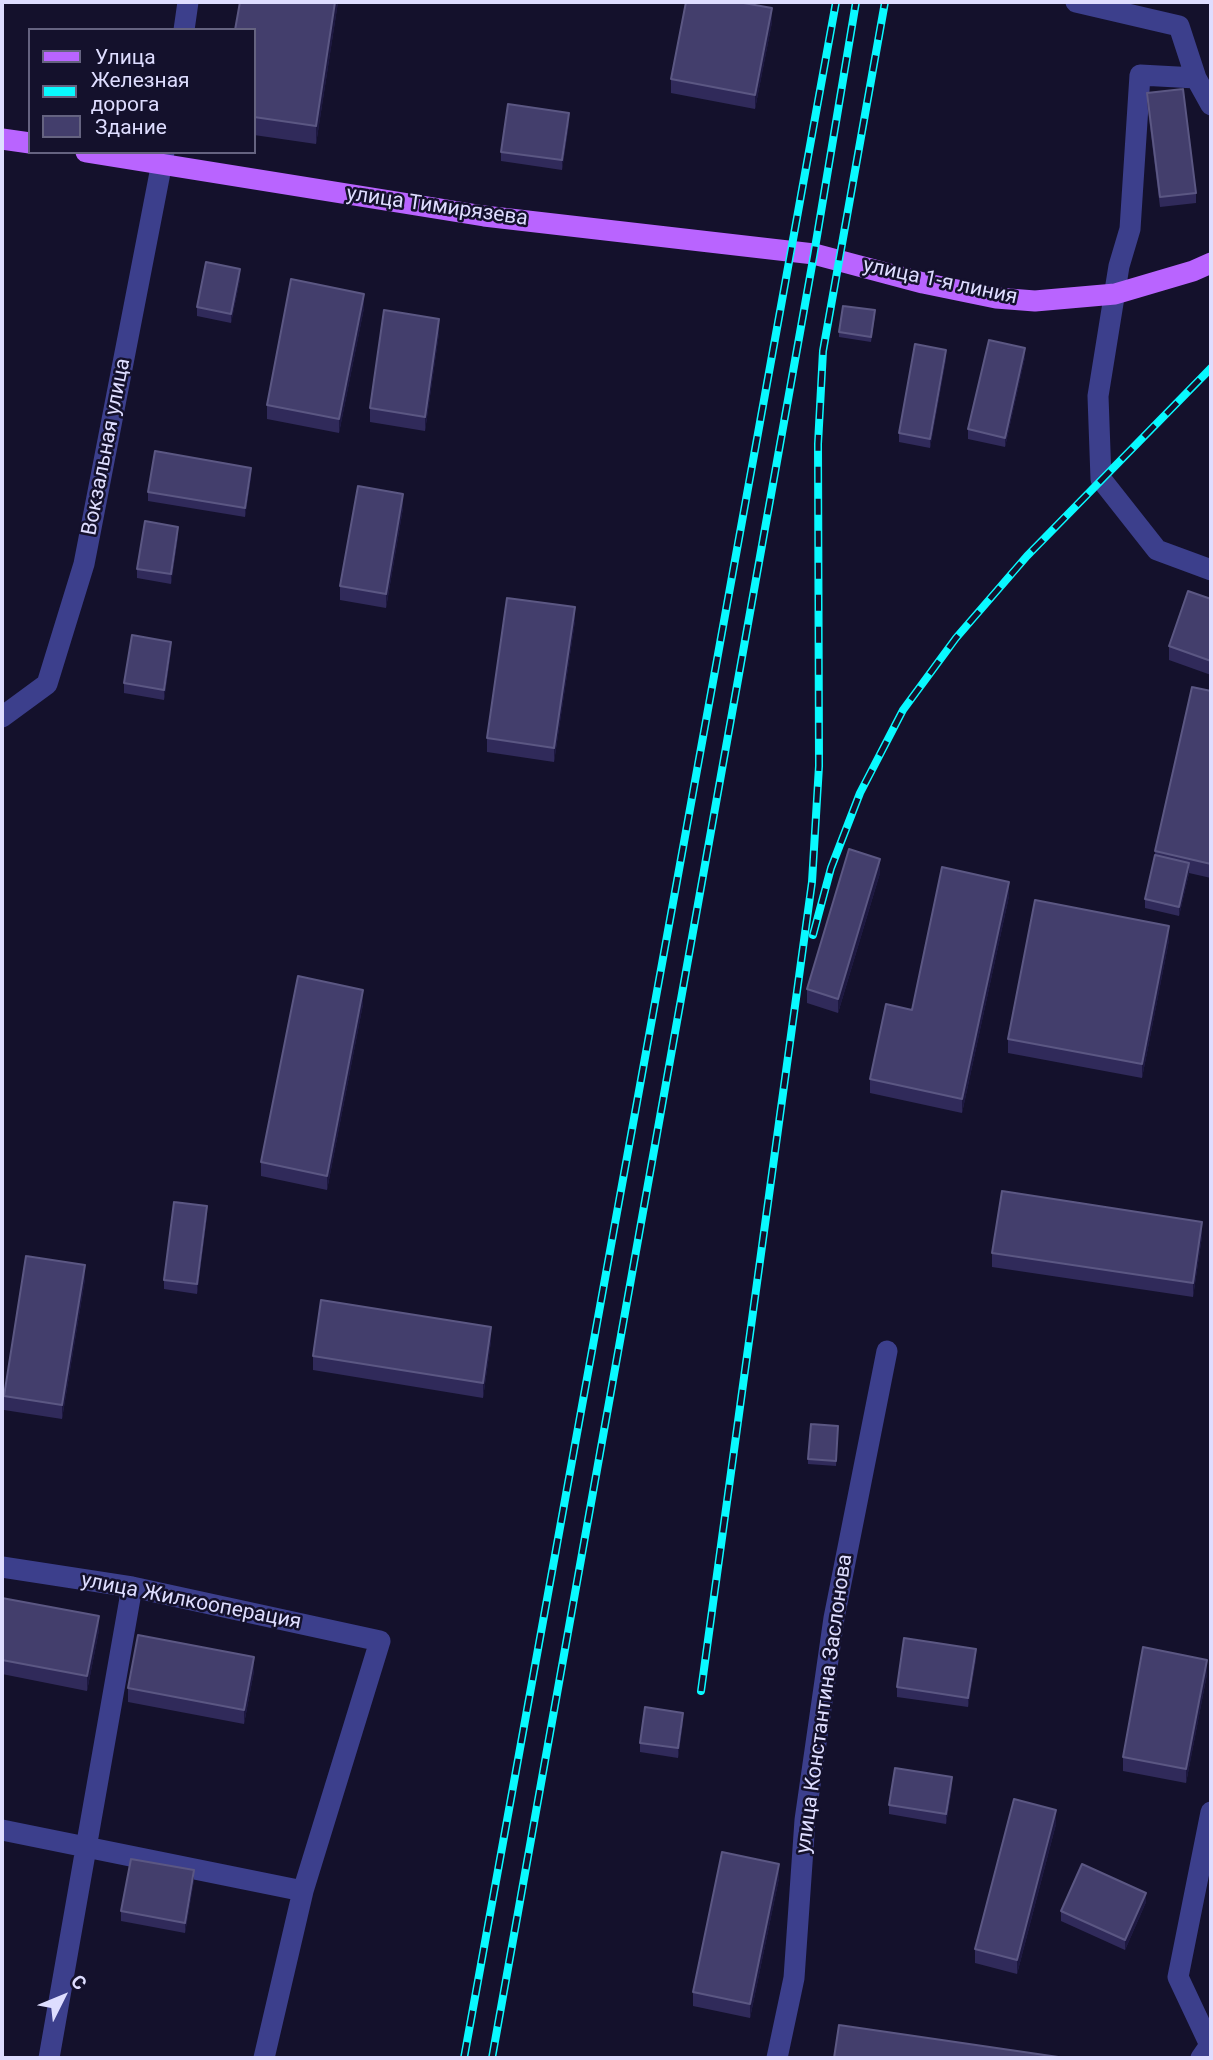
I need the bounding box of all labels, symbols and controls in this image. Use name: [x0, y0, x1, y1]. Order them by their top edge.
legend: [28, 28, 256, 154]
text: Улица: [95, 45, 156, 69]
text: Железная дорога: [91, 68, 190, 116]
text: Здание: [95, 115, 167, 139]
street label: улица Тимирязева: [345, 182, 529, 232]
street label: улица 1-я линия: [860, 253, 1020, 311]
street label: Вокзальная улица: [77, 356, 137, 538]
street label: улица Константина Заслонова: [792, 1553, 858, 1855]
street label: улица Жилкооперация: [79, 1568, 303, 1636]
north arrow: [28, 1962, 98, 2032]
text: С: [66, 1970, 91, 1995]

